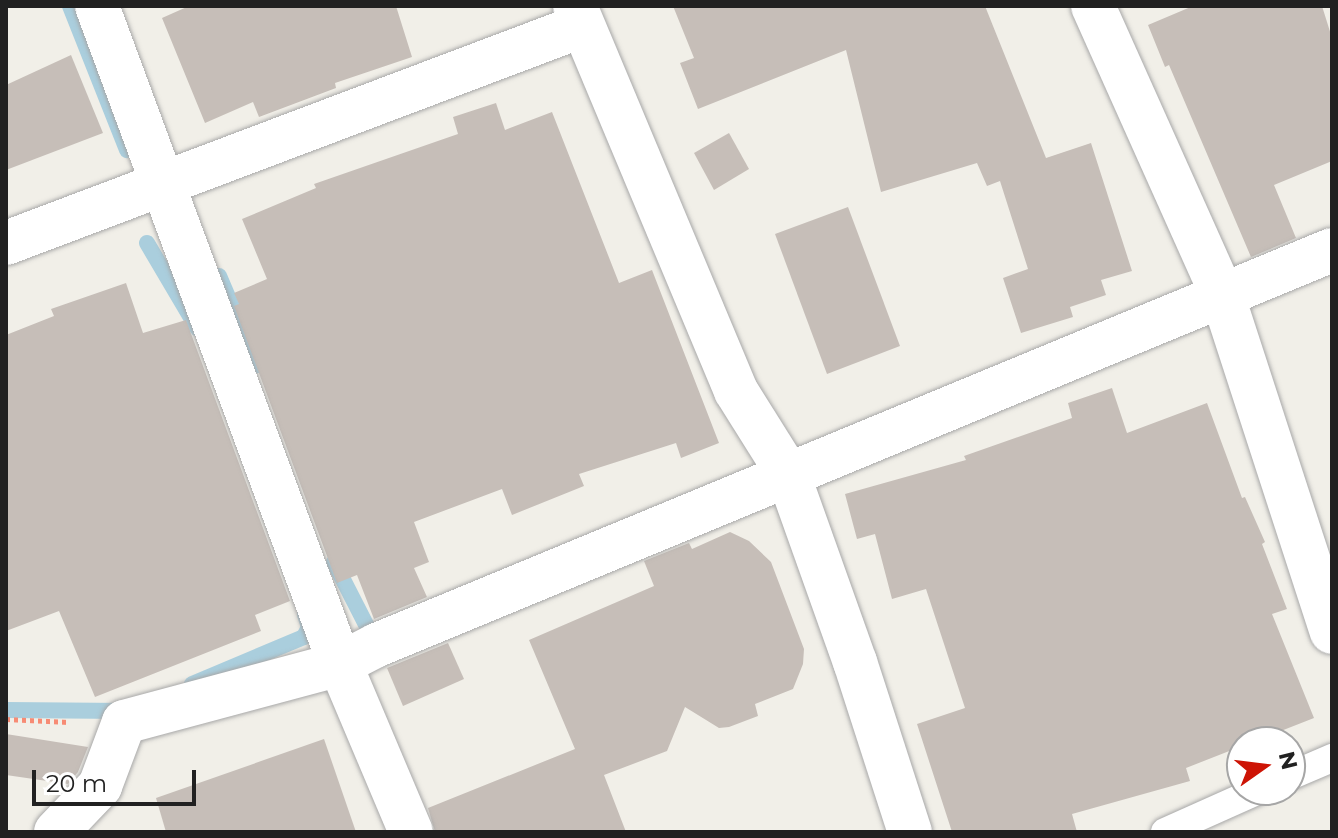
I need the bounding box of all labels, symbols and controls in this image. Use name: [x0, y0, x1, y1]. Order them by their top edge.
north arrow: [1226, 726, 1306, 806]
text: N: [1273, 749, 1303, 772]
scale bar: [36, 754, 200, 804]
text: 20 m: [46, 769, 107, 798]

